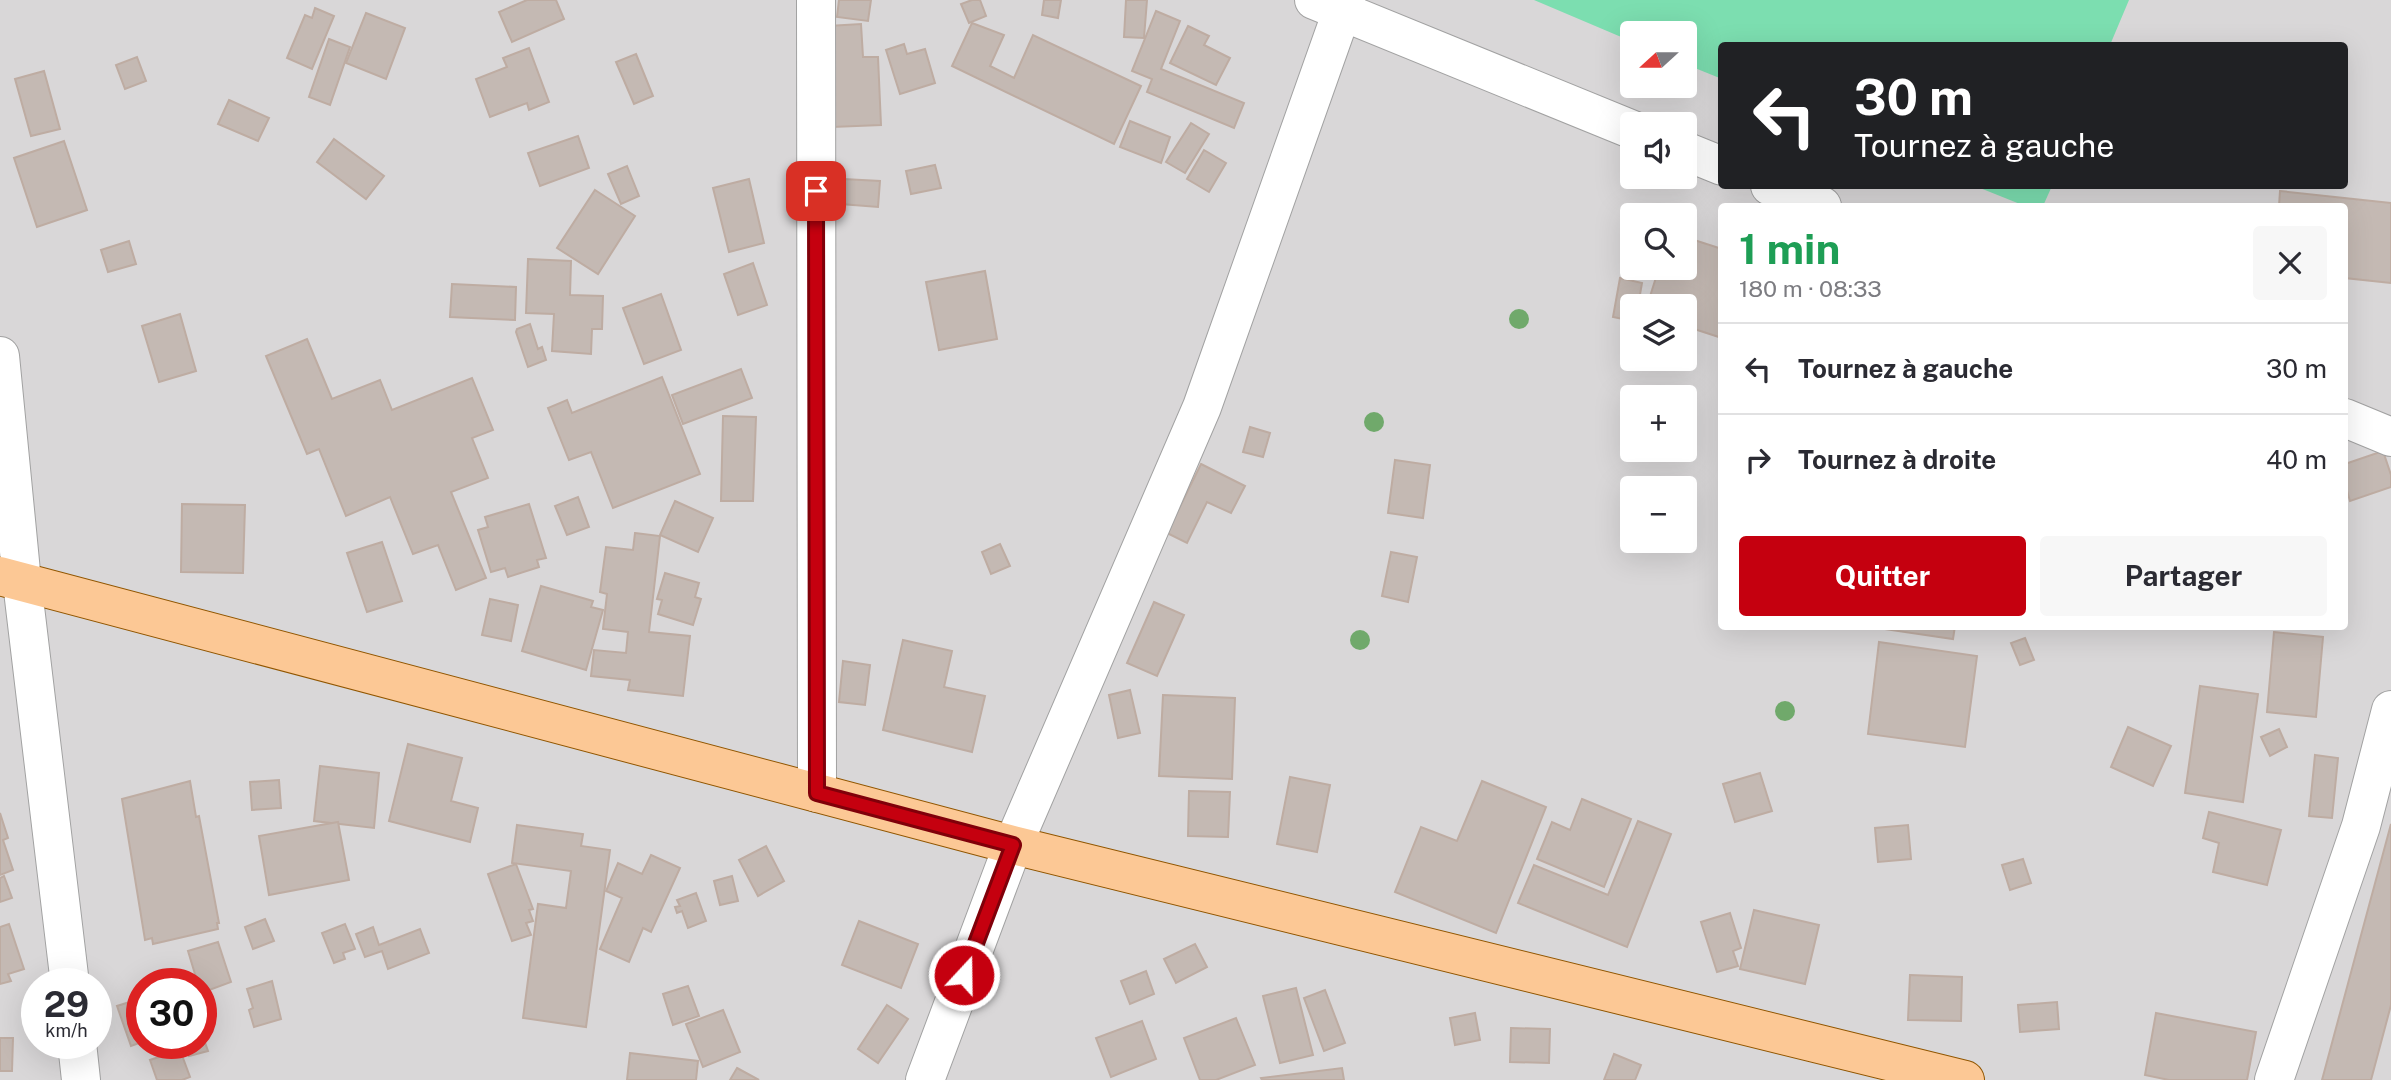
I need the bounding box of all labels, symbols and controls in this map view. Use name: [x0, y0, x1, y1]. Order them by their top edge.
north arrow: [1620, 21, 1698, 98]
map controls: [1620, 21, 1697, 553]
text: 30 m: [1854, 68, 1973, 126]
icon: left: [1739, 70, 1830, 161]
button: sound: [1620, 112, 1697, 189]
text: Tournez à gauche: [1854, 127, 2114, 164]
pin: [786, 161, 846, 221]
icon: arrive: [797, 172, 835, 210]
button: search: [1620, 203, 1697, 280]
text: 1 min: [1739, 224, 1840, 273]
button: close: [2253, 226, 2327, 300]
text: 180 m · 08:33: [1739, 275, 1882, 302]
button: layers: [1620, 294, 1697, 371]
icon: left: [1739, 350, 1777, 388]
text: Tournez à gauche: [1798, 353, 2013, 384]
text: 30 m: [2266, 353, 2327, 384]
button: +: [1620, 385, 1697, 462]
icon: right: [1739, 441, 1777, 479]
text: Tournez à droite: [1798, 444, 1996, 475]
text: 40 m: [2266, 444, 2327, 475]
button: −: [1620, 476, 1697, 553]
button: Quitter: [1739, 536, 2026, 616]
button: Partager: [2040, 536, 2327, 616]
position arrow: [927, 938, 1001, 1012]
speed limit sign: 30: [126, 968, 217, 1059]
text: 29: [44, 984, 89, 1025]
text: km/h: [45, 1020, 88, 1041]

